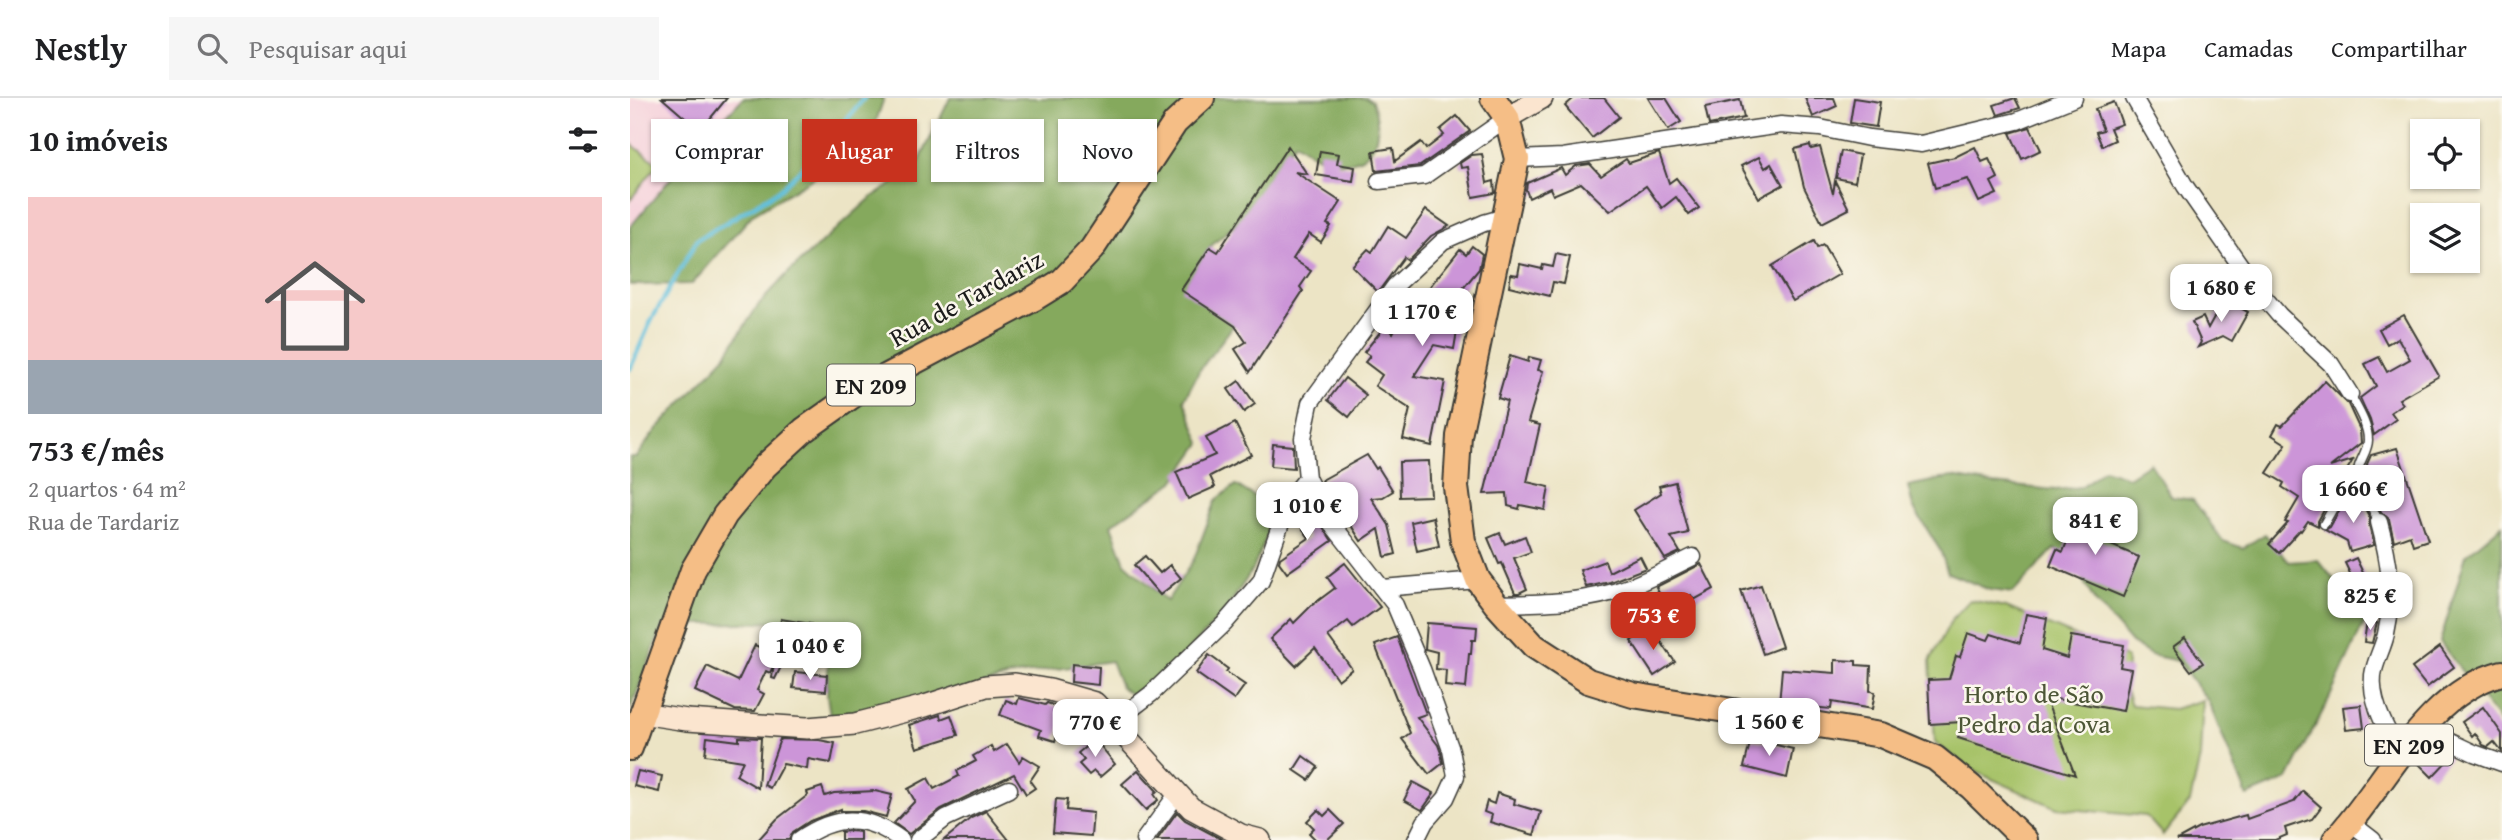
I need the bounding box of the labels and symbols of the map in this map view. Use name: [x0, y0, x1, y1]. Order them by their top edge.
street label: Rua de Tardariz: [882, 240, 1050, 356]
pin: 1 680 €: [2156, 264, 2286, 324]
pin: 1 170 €: [1357, 288, 1487, 348]
road number: EN 209: [827, 364, 915, 406]
pin: 1 660 €: [2288, 466, 2418, 525]
pin: 1 010 €: [1242, 482, 1372, 542]
pin: 841 €: [2046, 498, 2144, 557]
pin: 825 €: [2321, 573, 2419, 632]
pin: 753 €: [1604, 592, 1702, 652]
pin: 1 040 €: [745, 622, 875, 682]
park label: Horto de São Pedro da Cova: [1958, 674, 2111, 743]
pin: 1 560 €: [1704, 698, 1834, 758]
pin: 770 €: [1046, 700, 1144, 759]
road number: EN 209: [2365, 724, 2453, 766]

